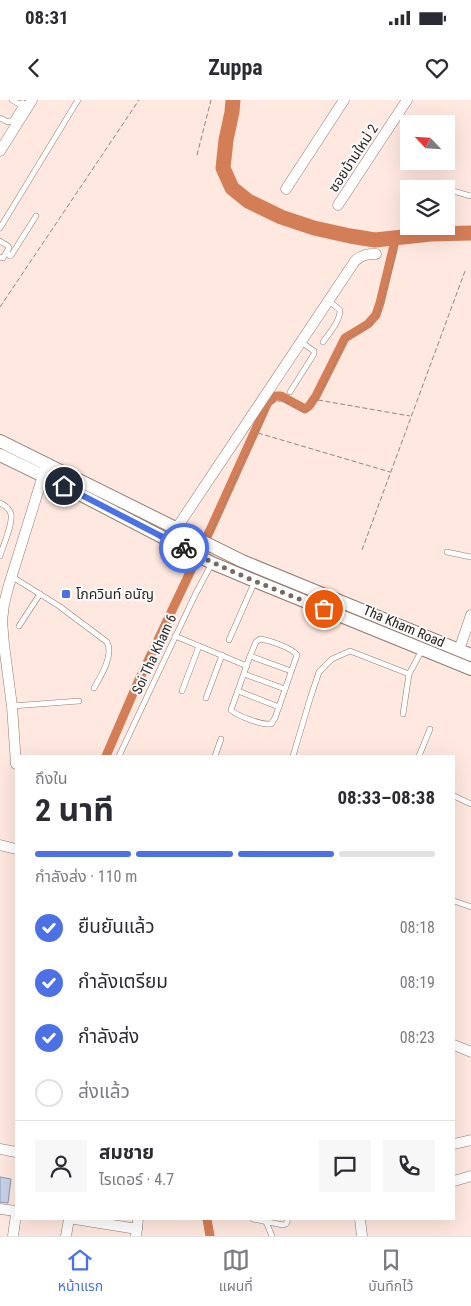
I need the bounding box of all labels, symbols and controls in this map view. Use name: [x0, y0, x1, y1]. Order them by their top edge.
text: 08:31: [25, 6, 69, 29]
icon: back: [20, 54, 48, 82]
icon: heart: [423, 54, 451, 82]
text: Zuppa: [208, 55, 263, 80]
north arrow: [400, 115, 455, 170]
map controls: [400, 115, 455, 235]
street label: ซอยบ้านใหม่ 2: [325, 121, 381, 195]
button: layers: [400, 180, 455, 235]
pin: [43, 465, 85, 507]
icon: home: [50, 472, 78, 500]
courier: [159, 523, 209, 573]
icon: bike: [170, 534, 198, 562]
place label: โภควินท์ อนัญ: [76, 586, 154, 602]
marker: โภควินท์ อนัญ: [60, 588, 72, 600]
pin: [303, 588, 345, 630]
icon: bag: [310, 595, 338, 623]
street label: Tha Kham Road: [361, 602, 447, 650]
street label: Soi Tha Kham 6: [129, 611, 179, 696]
text: ถึงใน: [35, 769, 68, 788]
text: 08:33–08:38: [337, 786, 435, 809]
text: 2 นาที: [35, 791, 114, 829]
text: กำลังส่ง · 110 m: [35, 867, 137, 886]
icon: check: [35, 914, 63, 942]
text: ยืนยันแล้ว: [78, 915, 155, 938]
text: 08:18: [400, 918, 435, 937]
icon: check: [35, 969, 63, 997]
text: กำลังเตรียม: [78, 970, 168, 993]
text: 08:19: [400, 973, 435, 992]
icon: check: [35, 1024, 63, 1052]
text: กำลังส่ง: [78, 1025, 139, 1048]
text: 08:23: [400, 1028, 435, 1047]
text: ส่งแล้ว: [78, 1080, 130, 1103]
button: person: [35, 1140, 87, 1192]
button: chat: [319, 1140, 371, 1192]
button: phone: [383, 1140, 435, 1192]
text: สมชาย: [99, 1141, 154, 1164]
text: ไรเดอร์ · 4.7: [99, 1170, 174, 1189]
tab: หน้าแรก: [58, 1246, 103, 1297]
tab: แผนที่: [219, 1246, 253, 1297]
tab: บันทึกไว้: [368, 1246, 413, 1297]

